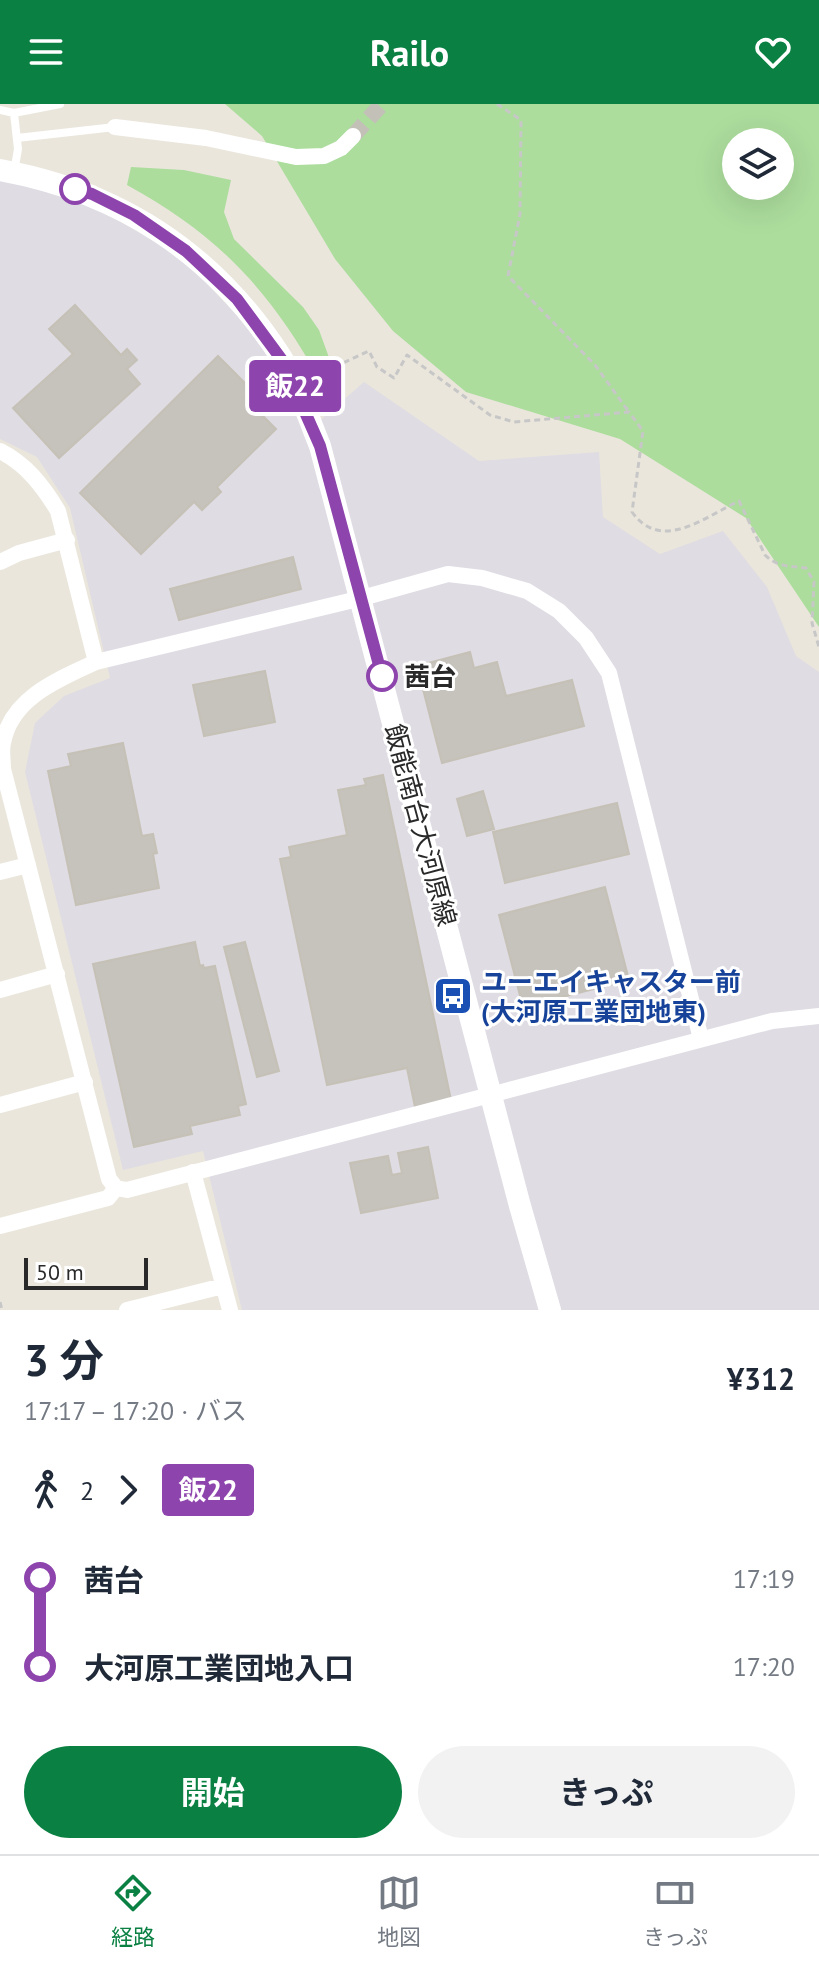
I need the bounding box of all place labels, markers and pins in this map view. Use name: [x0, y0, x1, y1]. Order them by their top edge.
unlabelled marker: [60, 174, 90, 204]
place label: 茜台: [404, 660, 456, 693]
marker: 茜台: [367, 661, 397, 691]
place label: ユーエイキャスター前 (大河原工業団地東): [481, 965, 741, 1028]
bus stop icon: ユーエイキャスター前 (大河原工業団地東): [432, 975, 474, 1017]

